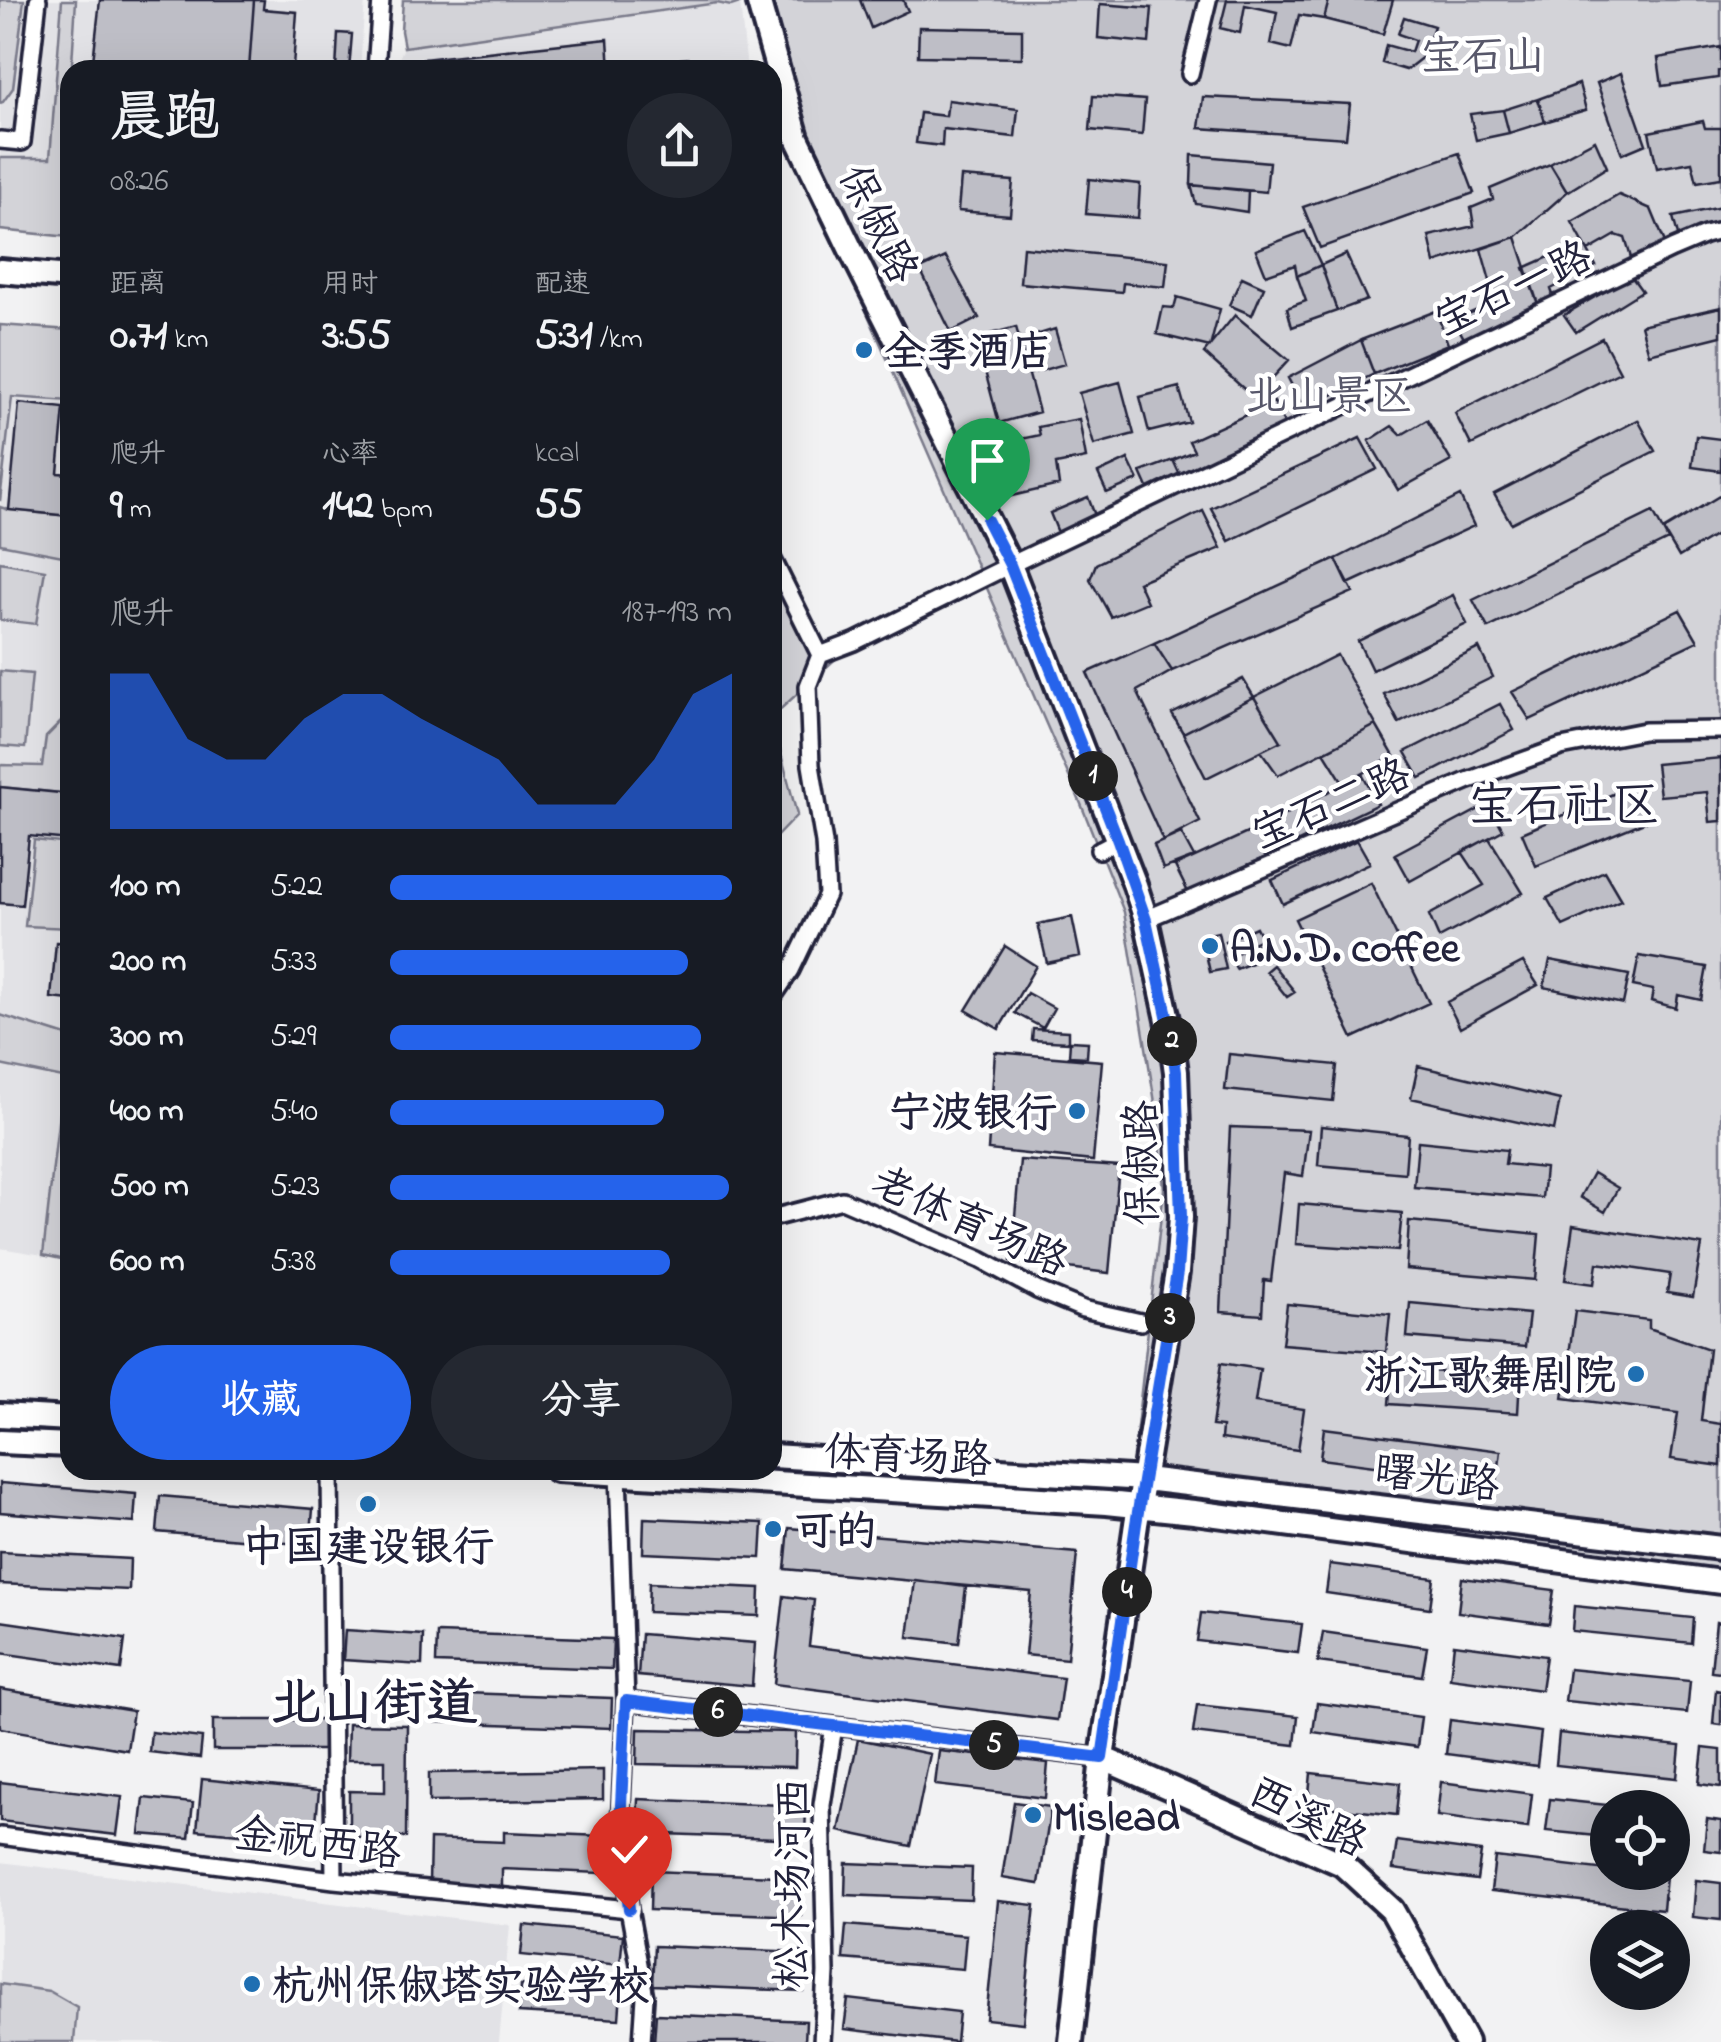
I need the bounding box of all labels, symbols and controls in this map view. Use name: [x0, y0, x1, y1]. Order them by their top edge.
park label: 宝石山: [1420, 28, 1546, 89]
text: 晨跑: [110, 81, 220, 161]
button: share: [627, 93, 732, 198]
street label: 保俶路: [821, 155, 931, 295]
text: 08:26: [110, 159, 169, 206]
street label: 宝石一路: [1425, 228, 1603, 354]
text: 距离: [110, 265, 166, 306]
text: 用时: [322, 265, 378, 306]
text: 配速: [535, 265, 591, 306]
text: 0.71: [110, 306, 167, 367]
text: 3:55: [322, 306, 391, 367]
text: 5:31: [535, 306, 593, 367]
text: km: [167, 320, 208, 361]
text: /km: [593, 320, 643, 361]
place label: 全季酒店: [884, 324, 1052, 385]
marker: 全季酒店: [853, 339, 875, 361]
park label: 北山景区: [1245, 368, 1413, 429]
pin: [945, 418, 1030, 521]
icon: arrive: [960, 433, 1015, 488]
text: kcal: [535, 434, 579, 475]
text: 爬升: [110, 435, 166, 476]
text: 心率: [322, 435, 378, 476]
text: 55: [535, 475, 583, 536]
text: 9: [110, 476, 123, 537]
text: 142: [322, 476, 374, 537]
text: m: [123, 490, 151, 531]
text: bpm: [374, 490, 433, 531]
text: 187–193 m: [622, 590, 732, 637]
text: 爬升: [110, 592, 174, 639]
street label: 宝石二路: [1243, 745, 1421, 867]
pin: 1: [1068, 751, 1118, 801]
text: 1: [1089, 755, 1097, 796]
district label: 宝石社区: [1468, 773, 1660, 843]
text: 100 m: [110, 864, 181, 911]
text: 5:22: [270, 864, 323, 911]
place label: A.N.D. coffee: [1230, 920, 1461, 981]
marker: A.N.D. coffee: [1199, 935, 1221, 957]
text: 200 m: [110, 939, 186, 986]
text: 5:33: [270, 939, 317, 986]
text: 300 m: [110, 1014, 184, 1061]
text: 5:29: [270, 1014, 317, 1061]
pin: 2: [1147, 1016, 1197, 1066]
text: 2: [1165, 1020, 1179, 1061]
place label: 宁波银行: [889, 1085, 1057, 1146]
text: 400 m: [110, 1089, 184, 1136]
text: 5:40: [270, 1089, 318, 1136]
street label: 保俶路: [1113, 1099, 1176, 1226]
marker: 宁波银行: [1066, 1100, 1088, 1122]
street label: 老体育场路: [861, 1154, 1078, 1295]
text: 500 m: [110, 1164, 189, 1211]
text: 5:23: [270, 1164, 320, 1211]
text: 600 m: [110, 1239, 185, 1286]
text: 5:38: [270, 1239, 316, 1286]
pin: 3: [1145, 1293, 1195, 1343]
text: 3: [1164, 1297, 1176, 1338]
button: 收藏: [110, 1345, 411, 1460]
button: 分享: [431, 1345, 732, 1460]
place label: 浙江歌舞剧院: [1364, 1348, 1616, 1409]
marker: 浙江歌舞剧院: [1625, 1363, 1647, 1385]
street label: 体育场路: [822, 1424, 993, 1493]
street label: 曙光路: [1370, 1443, 1503, 1518]
marker: 中国建设银行: [357, 1493, 379, 1515]
place label: 可的: [793, 1503, 877, 1564]
marker: 可的: [762, 1518, 784, 1540]
place label: 中国建设银行: [242, 1519, 494, 1580]
pin: 4: [1102, 1567, 1152, 1617]
text: 4: [1121, 1571, 1133, 1612]
district label: 北山街道: [270, 1669, 478, 1744]
pin: 6: [693, 1687, 743, 1737]
text: 6: [712, 1691, 724, 1732]
pin: 5: [969, 1720, 1019, 1770]
text: 5: [986, 1724, 1002, 1765]
street label: 西溪路: [1237, 1763, 1377, 1875]
street label: 松木场河西: [763, 1778, 828, 1989]
place label: Mislead: [1053, 1789, 1180, 1850]
map controls: [1590, 1790, 1690, 2010]
button: locate: [1590, 1790, 1690, 1890]
marker: Mislead: [1022, 1804, 1044, 1826]
street label: 金祝西路: [230, 1805, 405, 1886]
pin: [587, 1807, 672, 1910]
icon: check: [602, 1822, 657, 1877]
button: layers: [1590, 1910, 1690, 2010]
place label: 杭州保俶塔实验学校: [272, 1958, 650, 2019]
marker: 杭州保俶塔实验学校: [241, 1973, 263, 1995]

